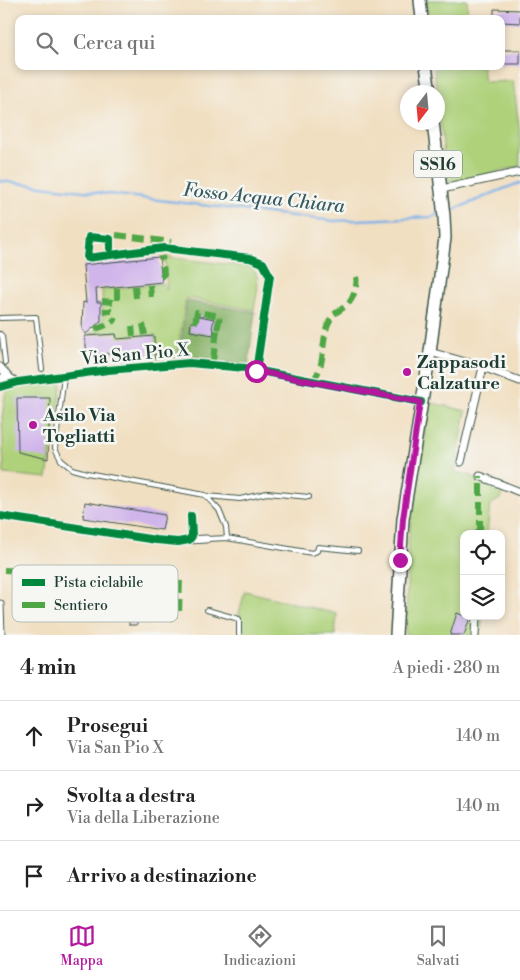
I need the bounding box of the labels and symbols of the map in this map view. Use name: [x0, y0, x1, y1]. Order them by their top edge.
north arrow: [400, 85, 445, 130]
road number: SS16: [414, 150, 462, 178]
water label: Fosso Acqua Chiara: [182, 178, 346, 218]
street label: Via San Pio X: [79, 338, 191, 371]
place label: Zappasodi Calzature: [417, 351, 506, 395]
route start: [245, 360, 268, 383]
marker: Zappasodi Calzature: [401, 366, 413, 378]
place label: Asilo Via Togliatti: [42, 404, 116, 448]
marker: Asilo Via Togliatti: [27, 419, 39, 431]
route end: [389, 549, 412, 572]
legend: [12, 565, 178, 622]
text: Pista ciclabile: [54, 574, 143, 592]
text: Sentiero: [54, 597, 108, 615]

